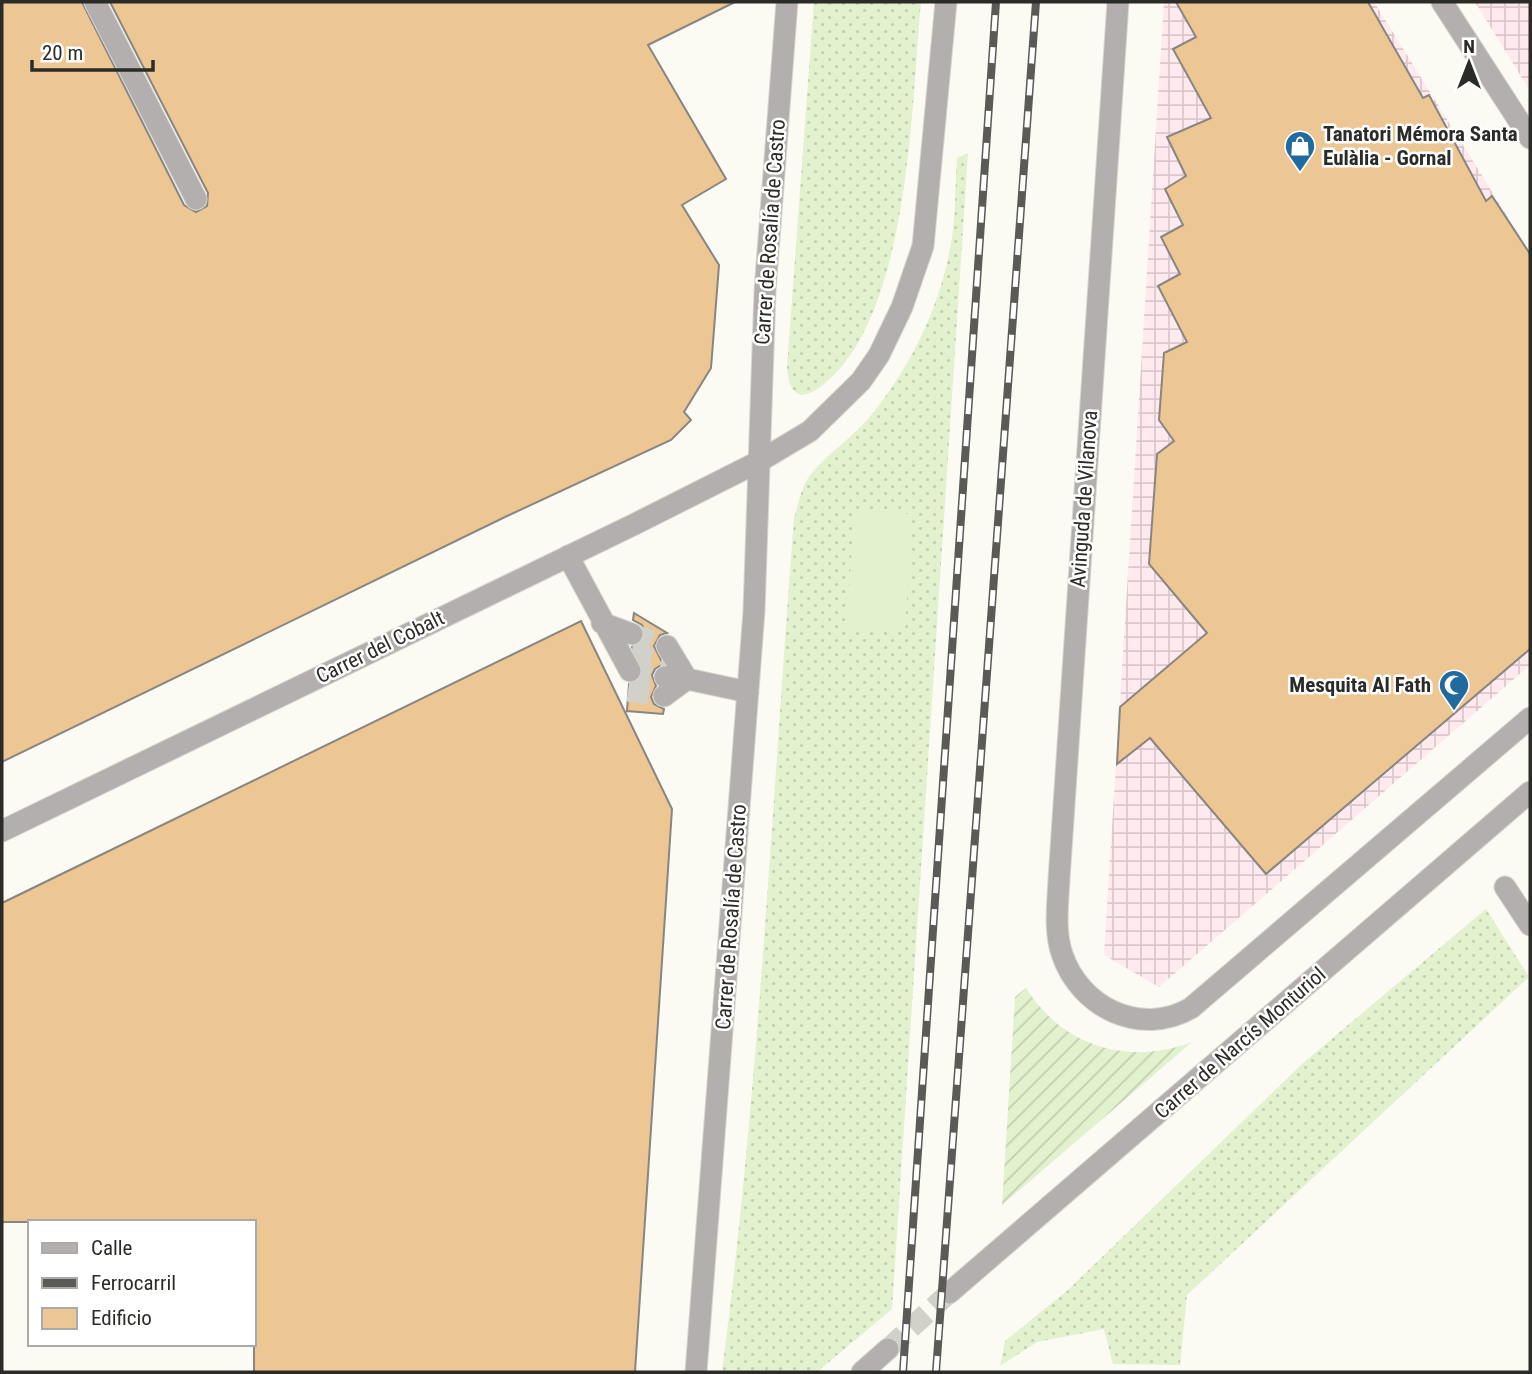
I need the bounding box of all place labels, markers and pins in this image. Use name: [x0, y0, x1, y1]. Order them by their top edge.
place label: Tanatori Mémora Santa Eulàlia - Gornal: [1323, 122, 1518, 170]
shop icon: Tanatori Mémora Santa Eulàlia - Gornal: [1283, 129, 1317, 173]
mosque icon: Mesquita Al Fath: [1437, 668, 1471, 712]
place label: Mesquita Al Fath: [1289, 673, 1431, 697]

